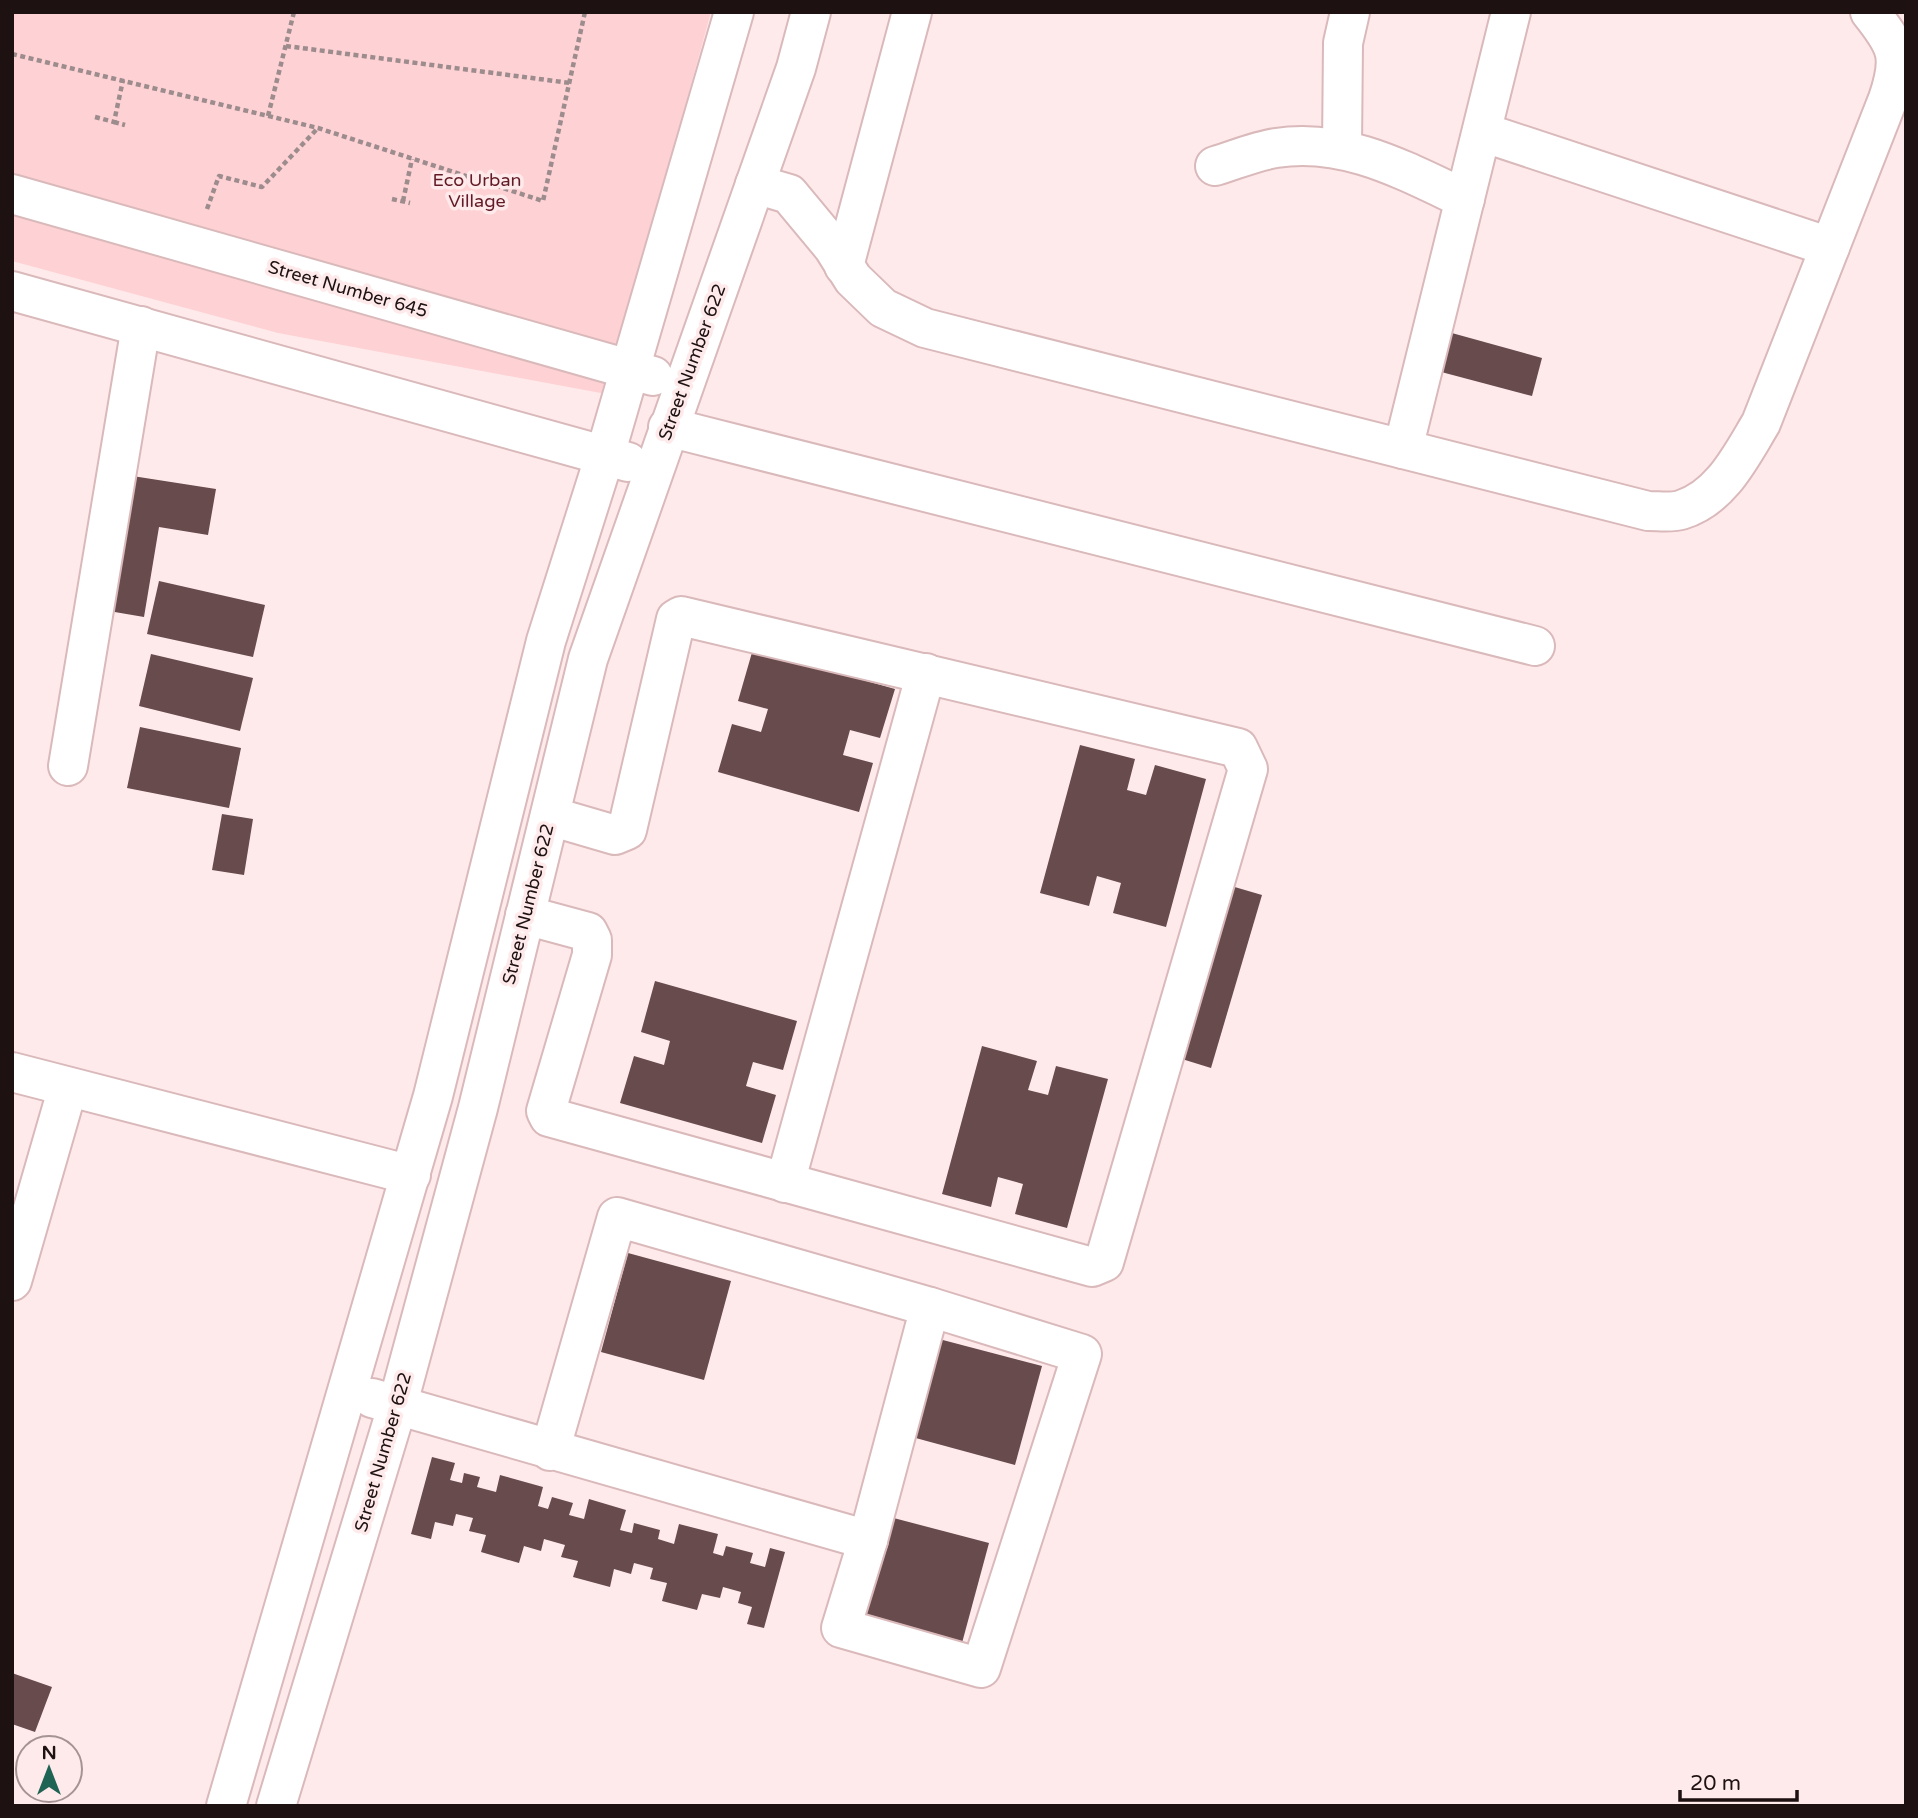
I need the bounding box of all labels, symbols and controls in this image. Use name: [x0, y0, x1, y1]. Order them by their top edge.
park label: Eco Urban Village: [432, 169, 522, 212]
street label: Street Number 645: [266, 256, 430, 322]
street label: Street Number 622: [653, 281, 731, 443]
street label: Street Number 622: [497, 821, 559, 987]
street label: Street Number 622: [350, 1370, 416, 1534]
north arrow: [14, 1734, 84, 1804]
text: N: [41, 1742, 57, 1764]
scale bar: [1680, 1758, 1797, 1802]
text: 20 m: [1690, 1771, 1741, 1796]

